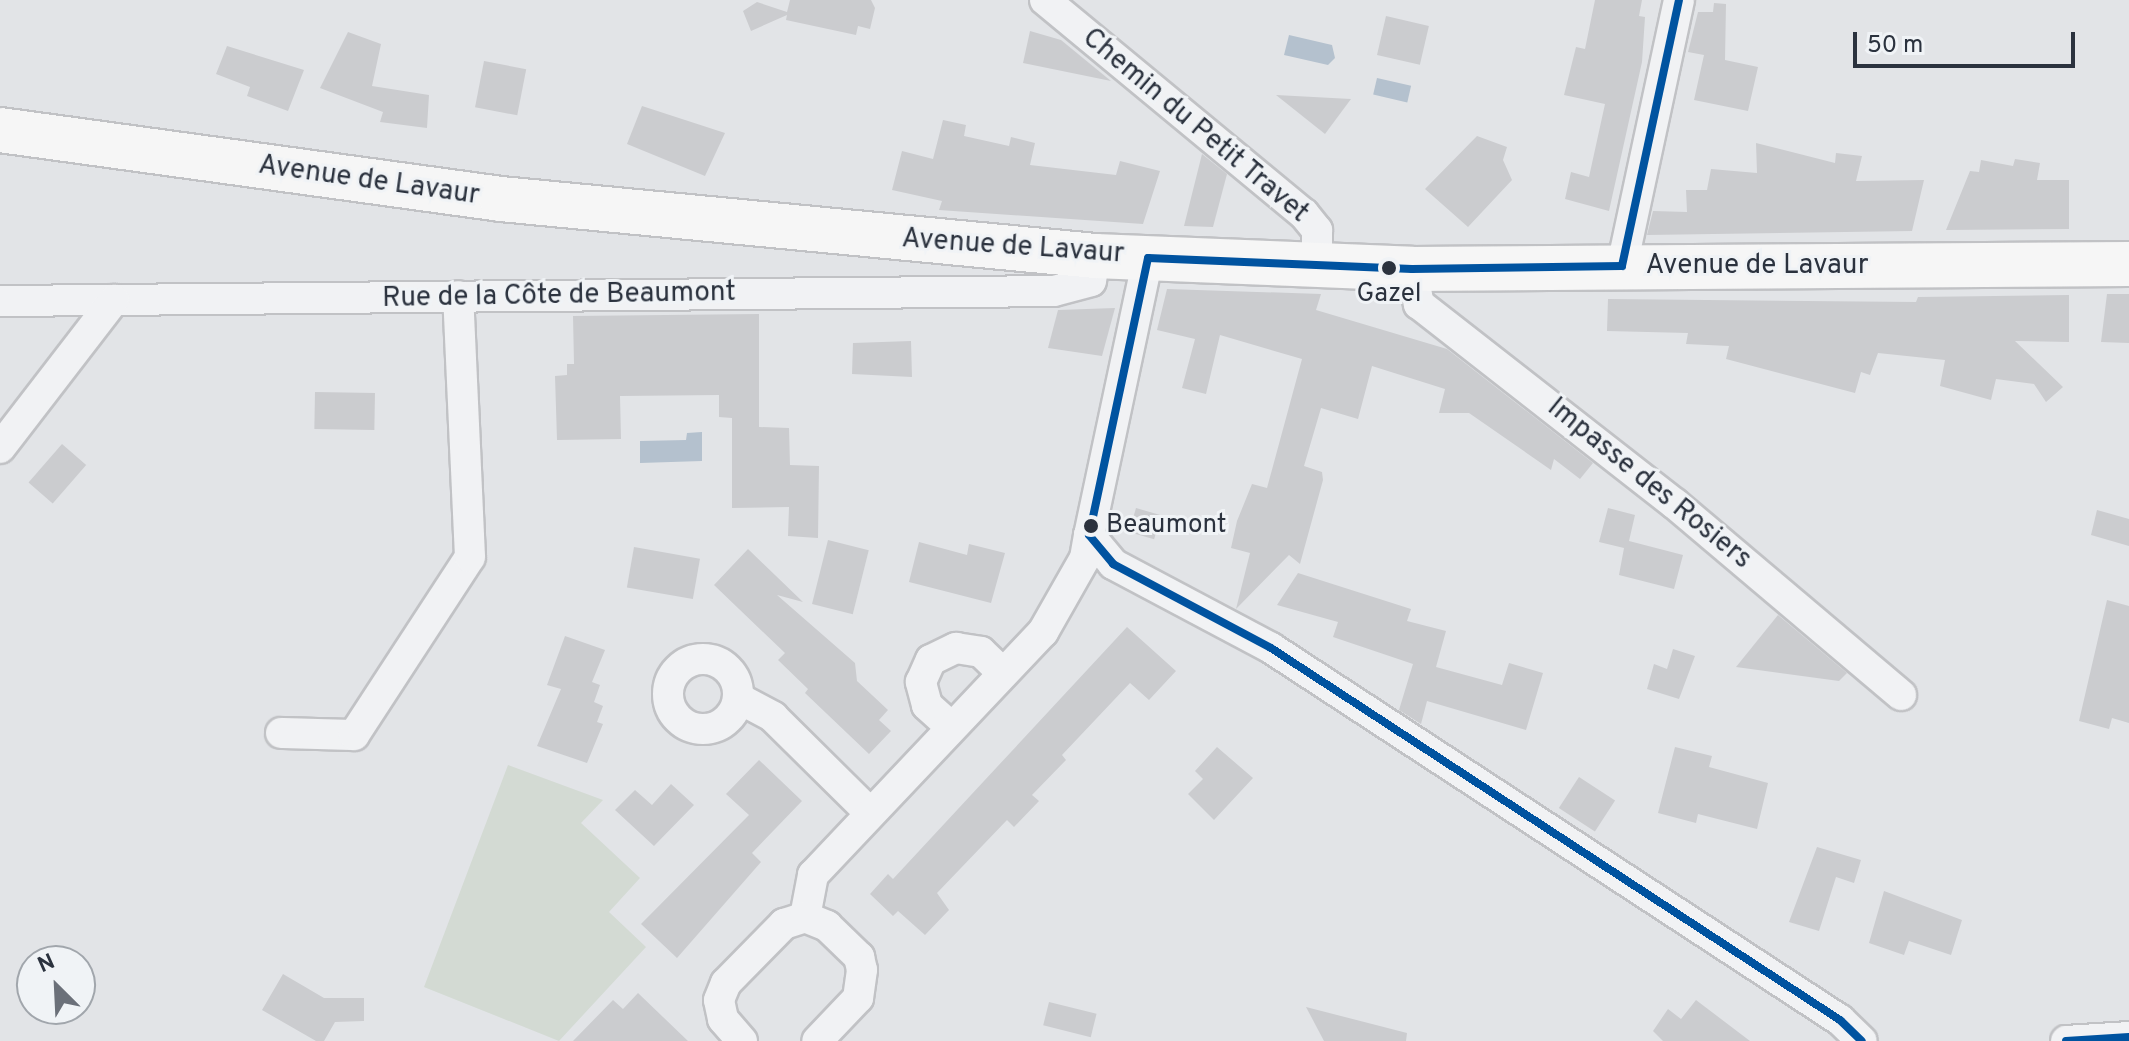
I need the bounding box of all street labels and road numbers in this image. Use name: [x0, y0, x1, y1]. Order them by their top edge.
street label: Chemin du Petit Travet: [1075, 21, 1315, 231]
street label: Avenue de Lavaur: [256, 149, 482, 213]
street label: Avenue de Lavaur: [900, 222, 1126, 272]
street label: Avenue de Lavaur: [1645, 249, 1869, 283]
street label: Rue de la Côte de Beaumont: [382, 276, 736, 316]
street label: Impasse des Rosiers: [1540, 391, 1758, 577]

